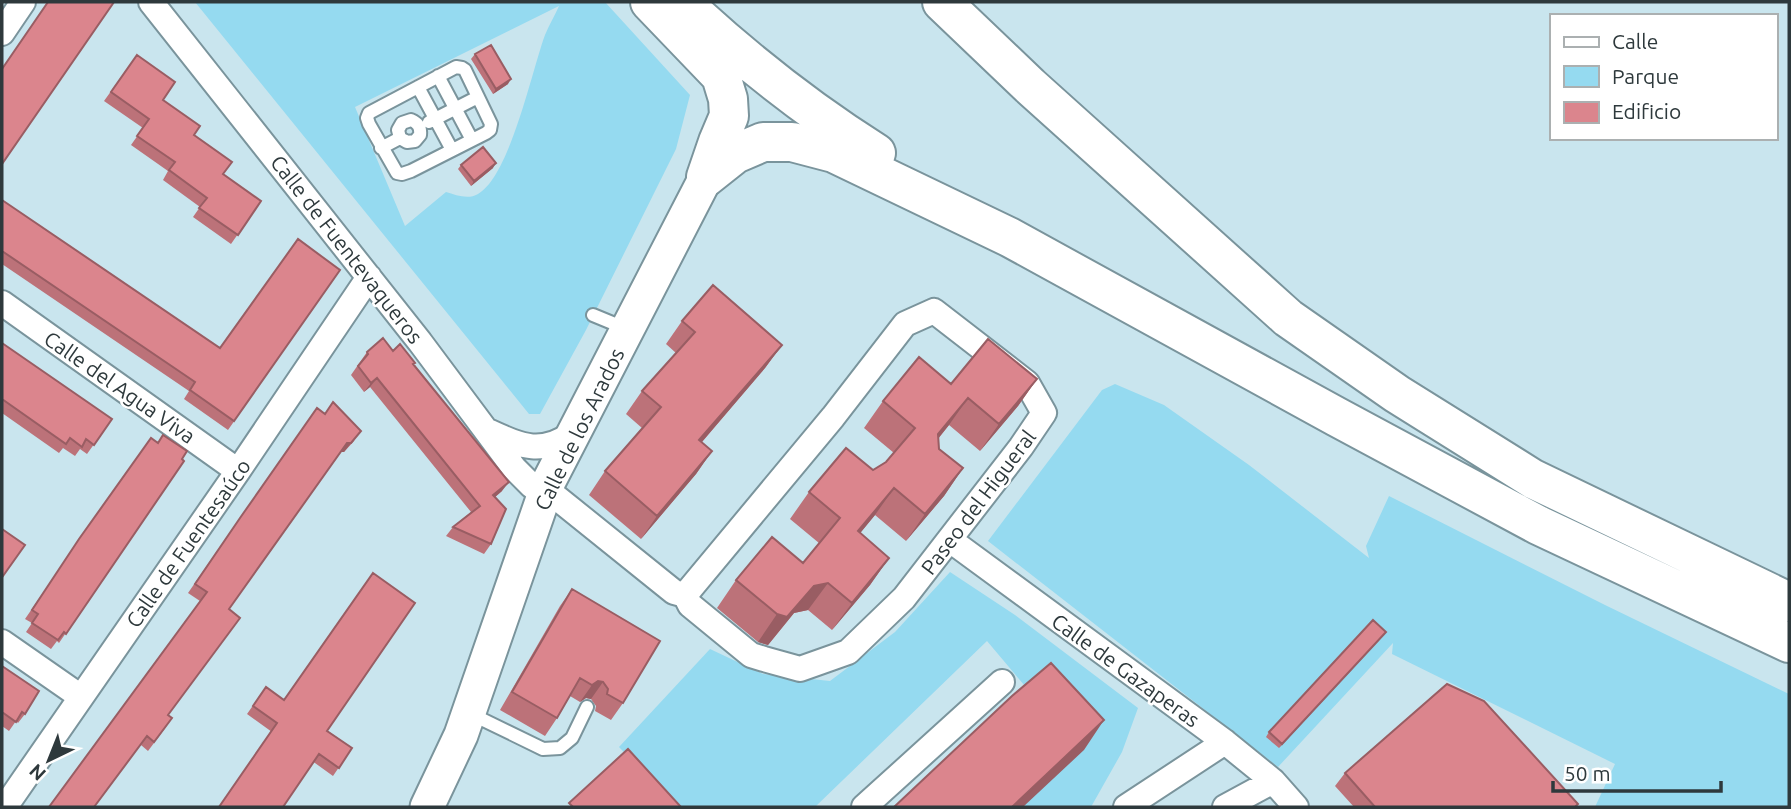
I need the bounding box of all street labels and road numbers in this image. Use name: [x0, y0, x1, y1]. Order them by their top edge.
street label: Calle de Fuentevaqueros: [266, 150, 428, 348]
street label: Calle del Agua Viva: [40, 326, 200, 448]
street label: Calle de los Arados: [529, 344, 629, 514]
street label: Paseo del Higueral: [916, 425, 1040, 579]
street label: Calle de Fuentesaúco: [121, 454, 255, 632]
street label: Calle de Gazaperas: [1047, 608, 1205, 732]

